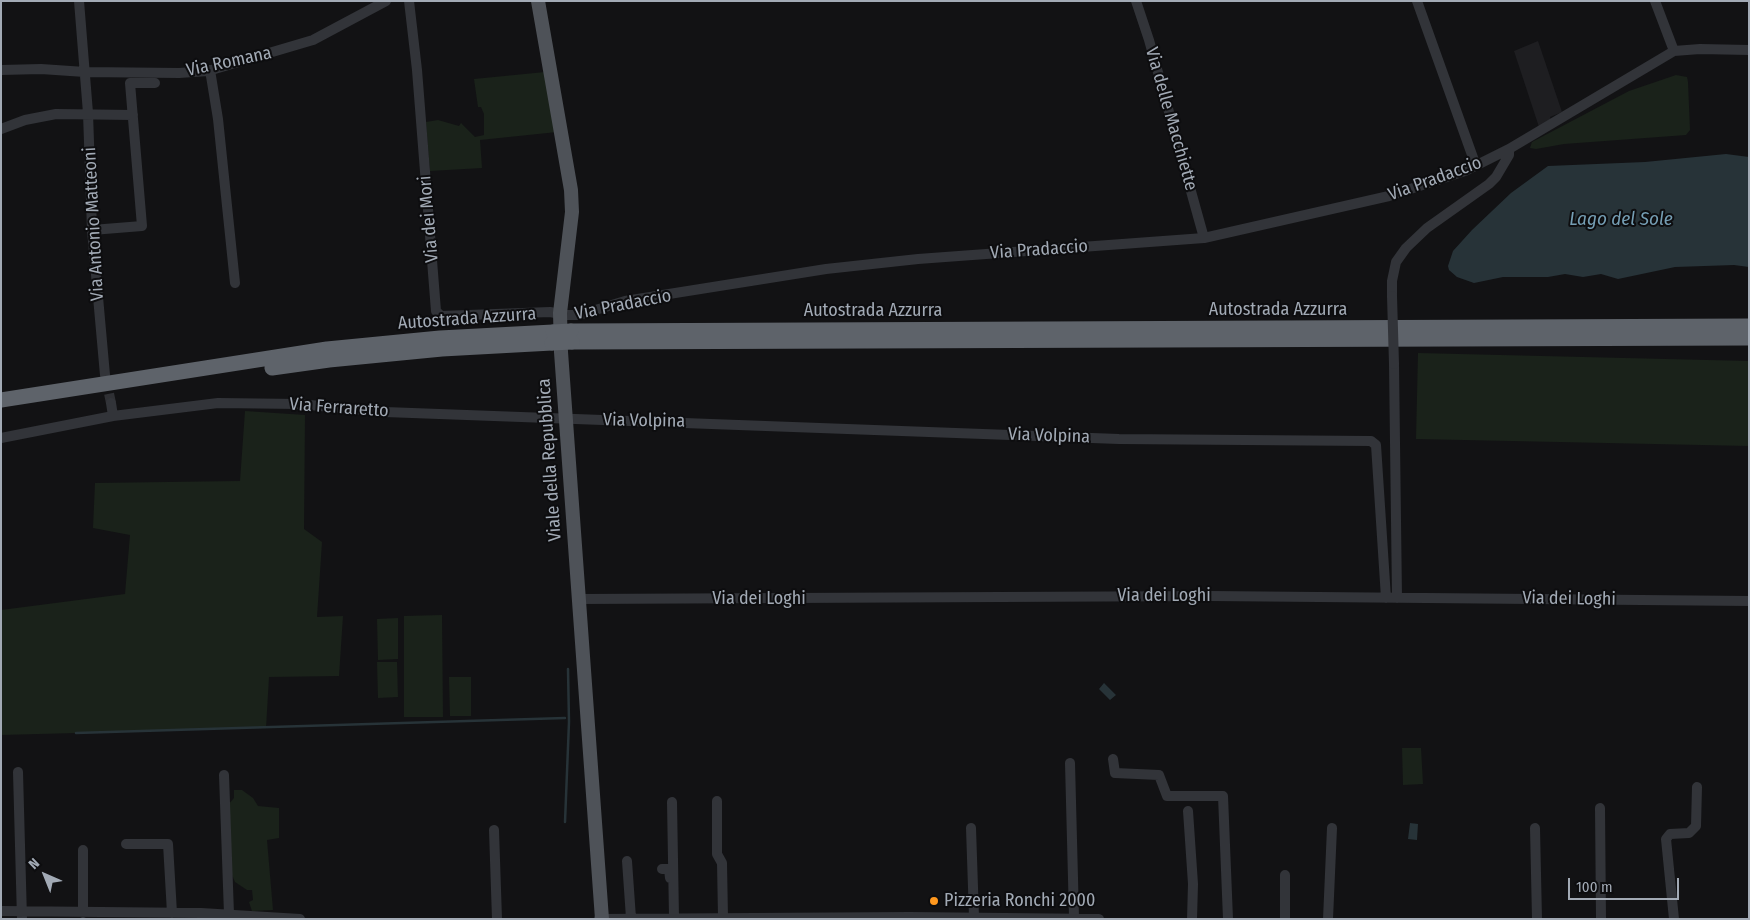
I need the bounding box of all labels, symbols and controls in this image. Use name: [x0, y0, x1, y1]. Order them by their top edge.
street label: Via Romana: [184, 42, 274, 82]
street label: Via delle Macchiette: [1140, 45, 1202, 193]
street label: Via Antonio Matteoni: [79, 147, 109, 301]
street label: Via Pradaccio: [1385, 152, 1485, 206]
street label: Via dei Mori: [414, 175, 444, 263]
water label: Lago del Sole: [1569, 209, 1673, 231]
street label: Via Pradaccio: [989, 236, 1089, 264]
street label: Via Pradaccio: [573, 285, 673, 325]
street label: Autostrada Azzurra: [1209, 299, 1347, 321]
street label: Autostrada Azzurra: [804, 300, 942, 322]
street label: Autostrada Azzurra: [397, 303, 537, 335]
street label: Viale della Repubblica: [534, 378, 566, 542]
street label: Via Ferraretto: [289, 394, 389, 422]
street label: Via Volpina: [603, 409, 685, 433]
street label: Via Volpina: [1008, 424, 1090, 448]
street label: Via dei Loghi: [1117, 585, 1211, 607]
street label: Via dei Loghi: [1522, 587, 1616, 611]
street label: Via dei Loghi: [712, 588, 806, 610]
north arrow: [20, 850, 70, 900]
text: N: [25, 855, 43, 873]
scale bar: [1570, 868, 1681, 900]
text: 100 m: [1576, 878, 1613, 896]
place label: Pizzeria Ronchi 2000: [944, 890, 1095, 912]
marker: Pizzeria Ronchi 2000: [928, 895, 940, 907]

